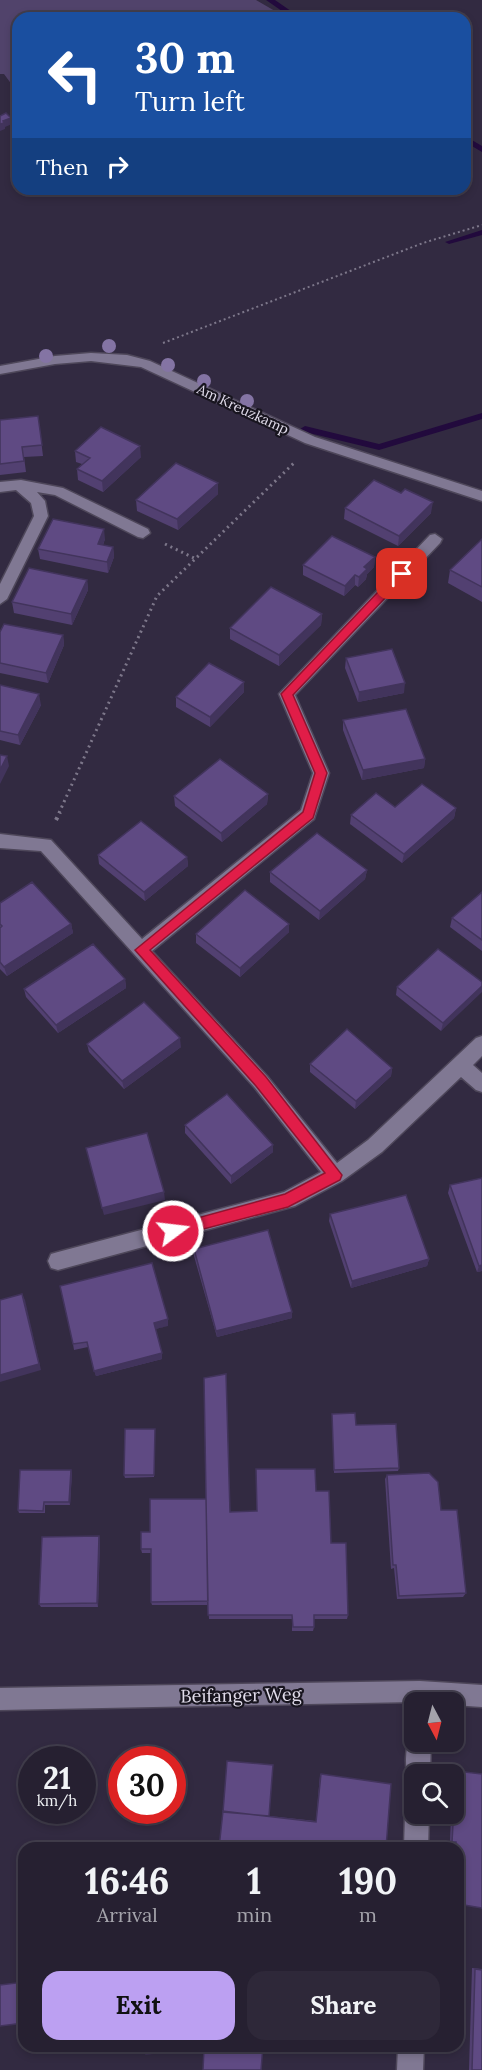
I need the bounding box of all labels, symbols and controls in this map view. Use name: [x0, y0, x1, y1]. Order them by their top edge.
text: 30 m: [135, 31, 235, 85]
icon: left: [36, 36, 114, 114]
text: Turn left: [135, 84, 245, 118]
icon: right: [101, 150, 134, 183]
text: Then: [36, 153, 89, 181]
street label: Am Kreuzkamp: [193, 379, 292, 438]
pin: [376, 548, 427, 599]
icon: arrive: [385, 557, 418, 590]
position arrow: [141, 1199, 205, 1263]
street label: Beifanger Weg: [180, 1682, 303, 1708]
north arrow: [404, 1692, 464, 1752]
map controls: [404, 1692, 464, 1824]
speed limit sign: 30: [108, 1746, 186, 1824]
text: 21: [43, 1759, 71, 1797]
button: search: [404, 1764, 464, 1824]
text: km/h: [37, 1791, 77, 1810]
text: 16:46: [85, 1858, 170, 1904]
text: 1: [247, 1858, 262, 1904]
text: 190: [339, 1858, 397, 1904]
text: Arrival: [97, 1902, 158, 1927]
text: min: [236, 1902, 272, 1927]
text: m: [359, 1902, 377, 1927]
button: Exit: [42, 1971, 235, 2040]
button: Share: [247, 1971, 440, 2040]

